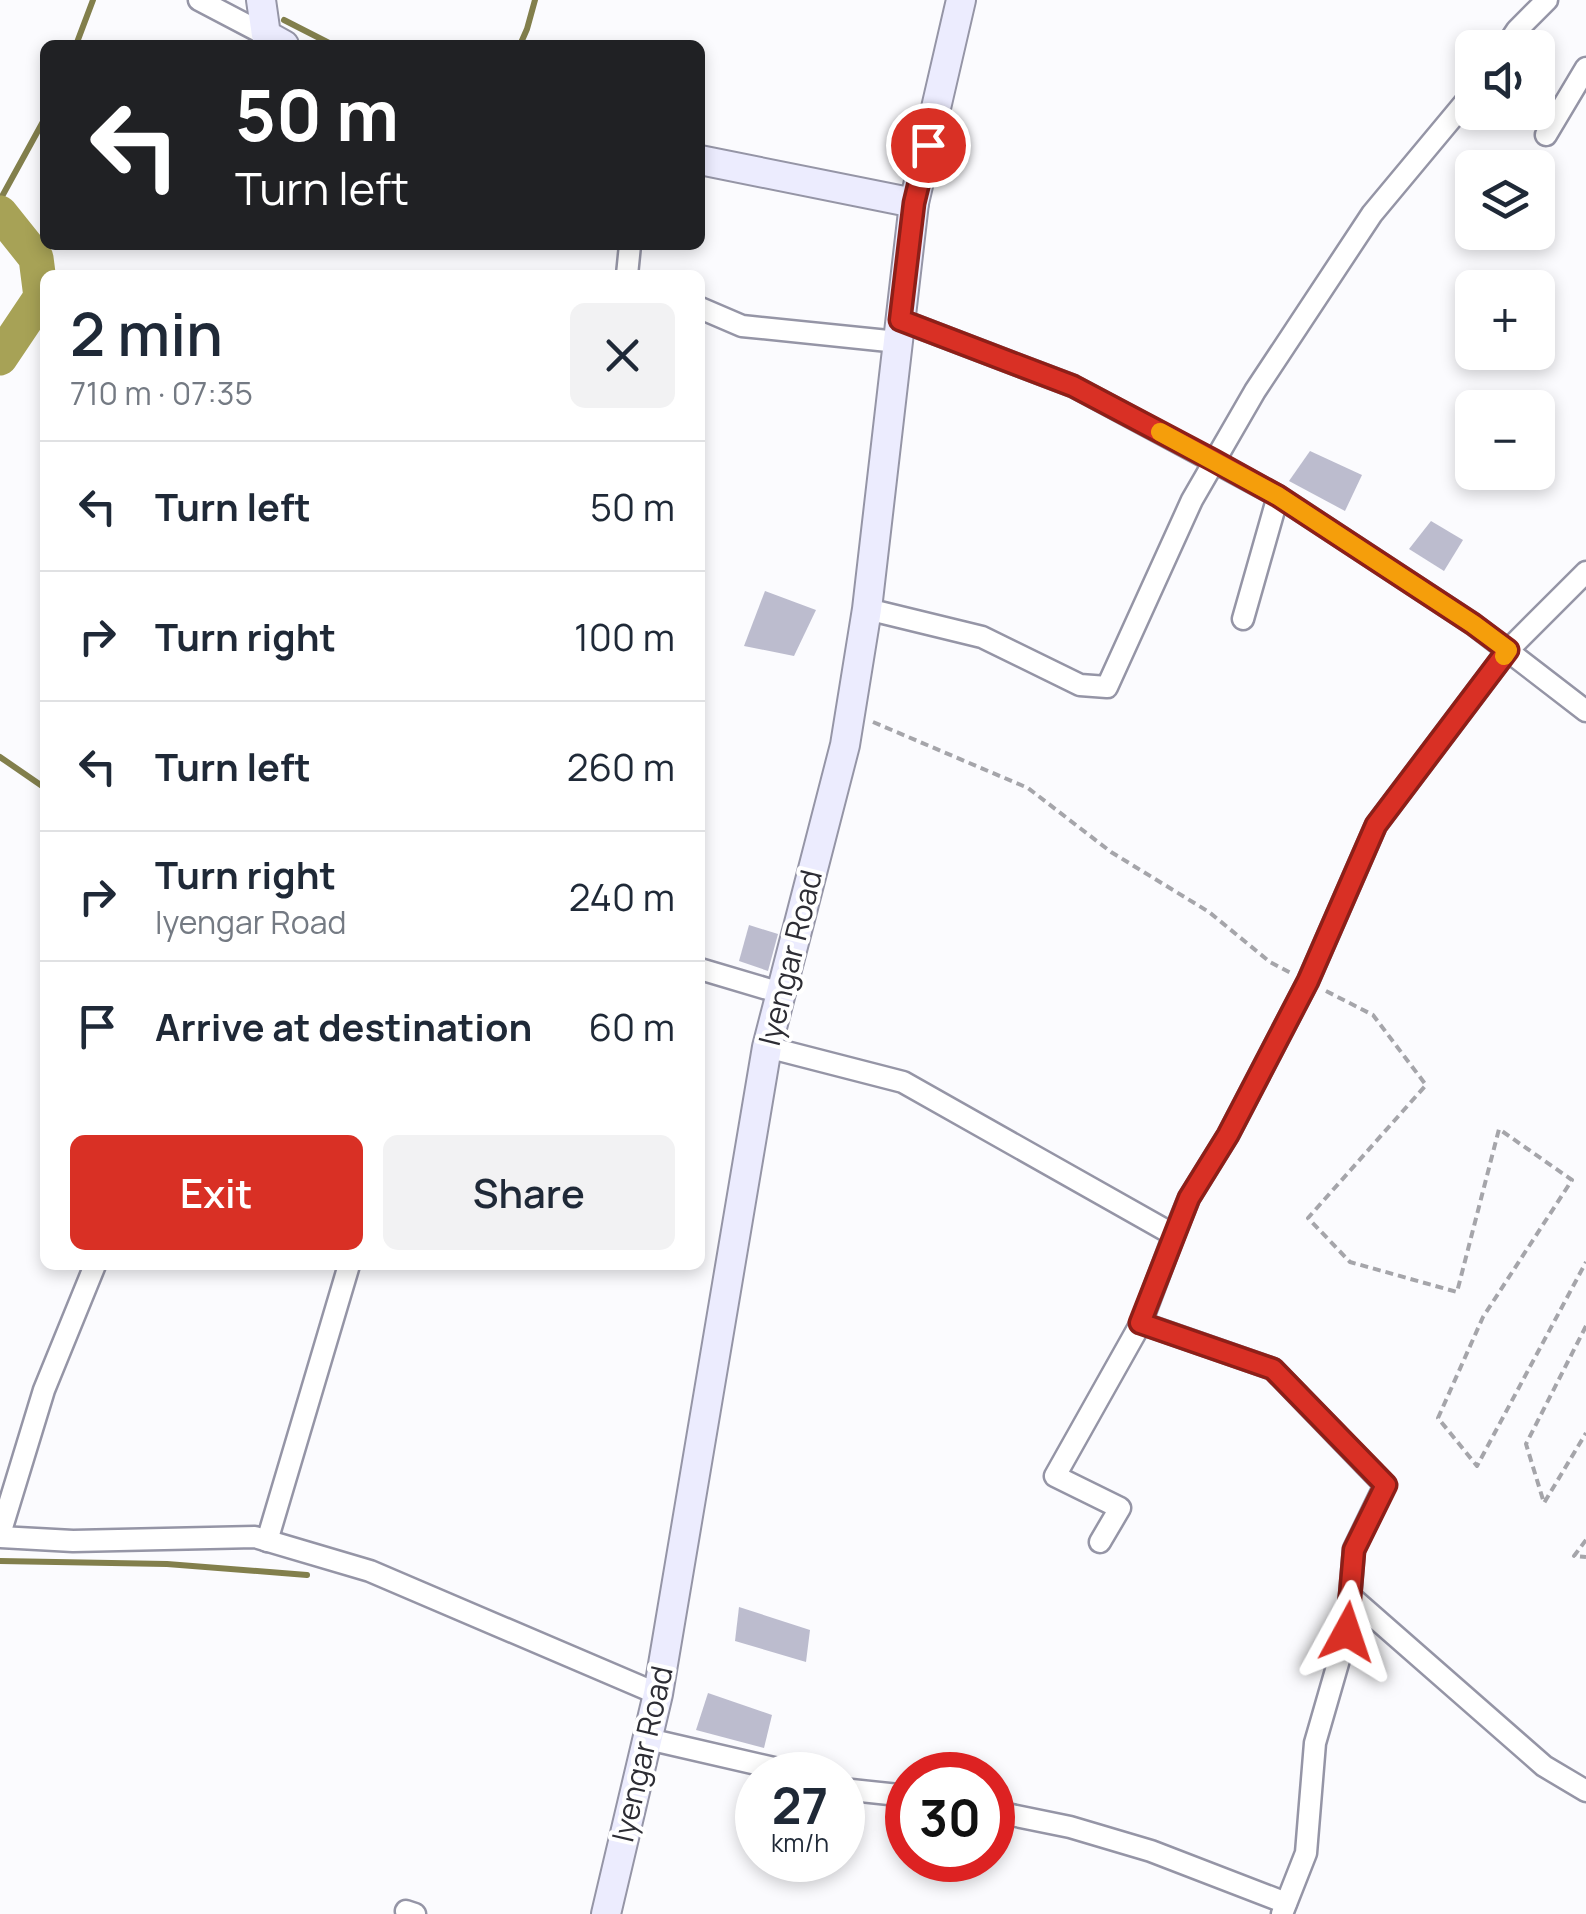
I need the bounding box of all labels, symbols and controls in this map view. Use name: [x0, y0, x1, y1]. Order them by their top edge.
map controls: [1455, 30, 1555, 490]
button: sound: [1455, 30, 1555, 130]
text: 50 m: [235, 66, 399, 162]
icon: left: [70, 80, 200, 210]
pin: [886, 103, 971, 188]
icon: arrive: [901, 118, 956, 173]
button: layers: [1455, 150, 1555, 250]
text: Turn left: [235, 157, 409, 219]
button: +: [1455, 270, 1555, 370]
text: 2 min: [70, 292, 223, 374]
button: close: [570, 303, 675, 408]
text: 710 m · 07:35: [70, 371, 253, 415]
button: −: [1455, 390, 1555, 490]
icon: left: [70, 479, 125, 534]
text: Turn left: [155, 480, 311, 532]
text: 50 m: [590, 480, 675, 532]
icon: right: [70, 609, 125, 664]
text: Turn right: [155, 610, 336, 662]
text: 100 m: [574, 610, 675, 662]
icon: left: [70, 739, 125, 794]
text: Turn left: [155, 740, 311, 792]
text: 260 m: [567, 740, 675, 792]
text: Turn right: [155, 848, 336, 900]
street label: Iyengar Road: [748, 866, 831, 1050]
icon: right: [70, 869, 125, 924]
text: 240 m: [569, 870, 675, 922]
text: Iyengar Road: [155, 900, 346, 944]
icon: arrive: [70, 999, 125, 1054]
text: Arrive at destination: [155, 1000, 532, 1052]
text: 60 m: [588, 1000, 675, 1052]
button: Exit: [70, 1135, 363, 1250]
button: Share: [383, 1135, 675, 1250]
position arrow: [1295, 1580, 1399, 1684]
street label: Iyengar Road: [601, 1662, 682, 1846]
speed limit sign: 30: [885, 1752, 1015, 1882]
text: 27: [772, 1771, 828, 1839]
text: km/h: [771, 1825, 829, 1860]

